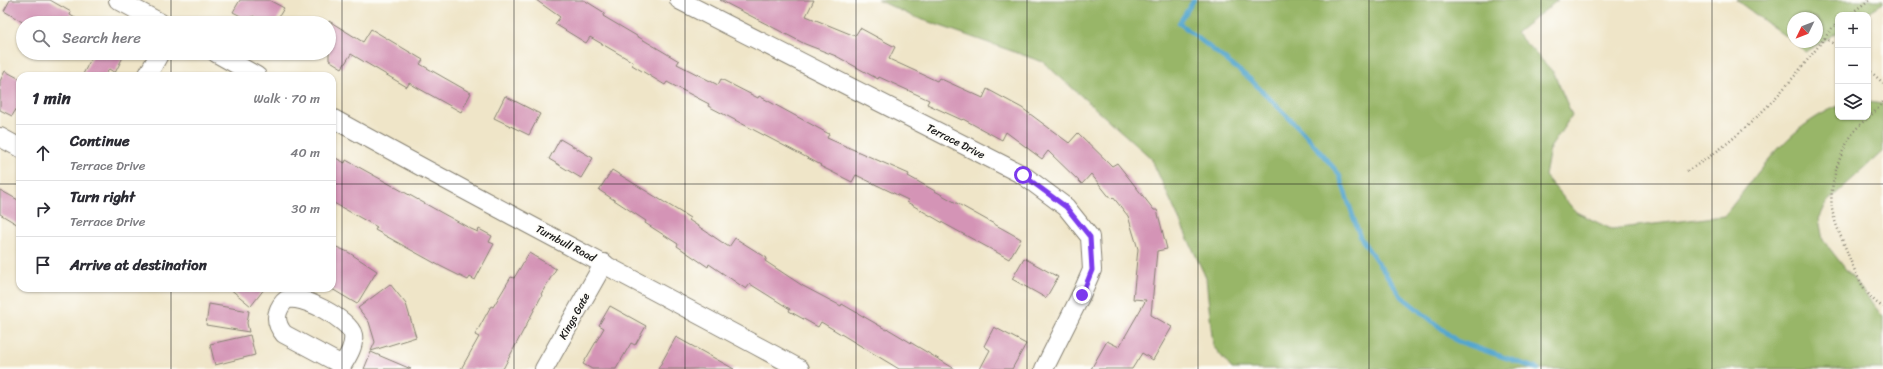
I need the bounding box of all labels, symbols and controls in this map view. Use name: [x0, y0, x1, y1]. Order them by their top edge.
north arrow: [1787, 12, 1823, 48]
map controls: [1835, 12, 1871, 120]
button: +: [1835, 12, 1871, 48]
search box: [16, 16, 336, 60]
text: Search here: [62, 25, 141, 51]
icon: search: [30, 27, 52, 49]
button: −: [1835, 48, 1871, 84]
text: 1 min: [32, 83, 71, 113]
button: layers: [1835, 84, 1871, 120]
text: Walk · 70 m: [254, 87, 320, 110]
street label: Terrace Drive: [923, 118, 989, 165]
text: Continue: [70, 128, 130, 154]
text: 40 m: [290, 141, 320, 164]
icon: ahead: [32, 142, 54, 164]
text: Terrace Drive: [70, 154, 145, 177]
route start: [1014, 166, 1032, 184]
text: Turn right: [70, 184, 135, 210]
text: 30 m: [291, 197, 320, 220]
icon: right: [32, 198, 54, 220]
text: Terrace Drive: [70, 210, 145, 233]
street label: Turnbull Road: [532, 220, 600, 268]
text: Arrive at destination: [70, 252, 207, 278]
icon: arrive: [32, 254, 54, 276]
route end: [1073, 286, 1091, 304]
street label: Kings Gate: [554, 289, 595, 343]

